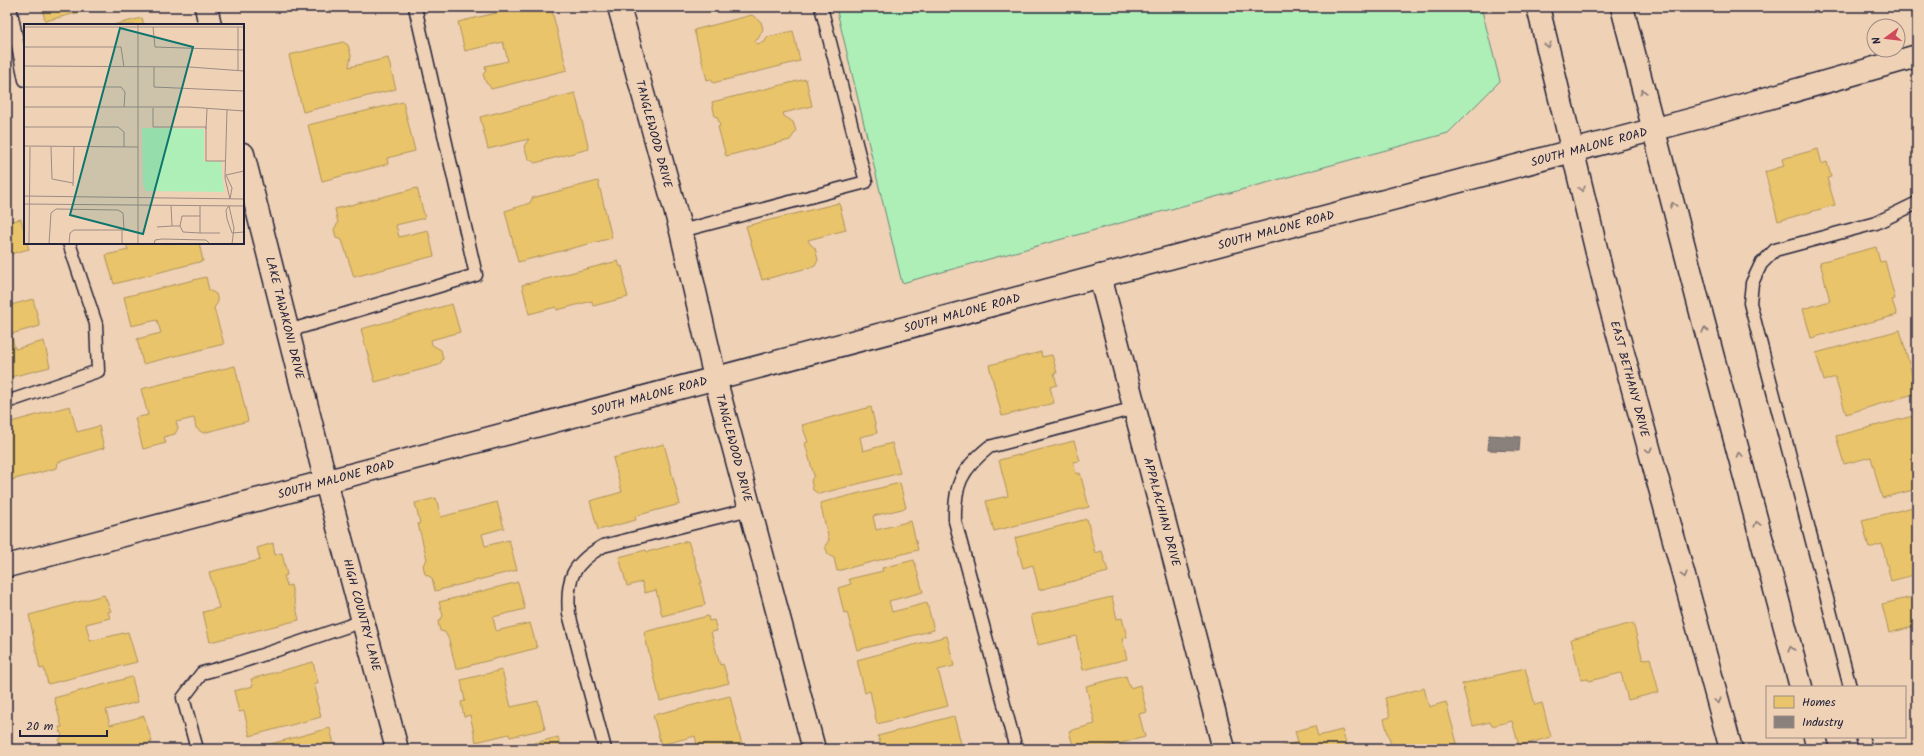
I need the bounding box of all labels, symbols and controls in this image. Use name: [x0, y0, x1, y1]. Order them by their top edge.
north arrow: [1866, 18, 1906, 58]
inset map: [24, 24, 244, 244]
text: N: [1868, 35, 1887, 46]
one-way arrow: [1543, 42, 1551, 48]
street label: TANGLEWOOD DRIVE: [630, 78, 677, 191]
one-way arrow: [1640, 89, 1648, 95]
street label: SOUTH MALONE ROAD: [1529, 123, 1650, 172]
one-way arrow: [1577, 185, 1586, 192]
one-way arrow: [1669, 202, 1677, 208]
street label: SOUTH MALONE ROAD: [1216, 206, 1337, 255]
street label: LAKE TAWAKONI DRIVE: [260, 255, 309, 383]
street label: SOUTH MALONE ROAD: [902, 289, 1023, 338]
street label: EAST BETHANY DRIVE: [1605, 319, 1654, 441]
one-way arrow: [1701, 327, 1710, 334]
street label: SOUTH MALONE ROAD: [589, 372, 710, 421]
street label: TANGLEWOOD DRIVE: [710, 392, 757, 505]
one-way arrow: [1645, 447, 1653, 453]
one-way arrow: [1735, 452, 1744, 459]
street label: SOUTH MALONE ROAD: [276, 455, 397, 504]
street label: APPALACHIAN DRIVE: [1138, 455, 1186, 570]
one-way arrow: [1753, 521, 1762, 528]
street label: HIGH COUNTRY LANE: [337, 557, 386, 675]
one-way arrow: [1679, 572, 1688, 579]
one-way arrow: [1787, 646, 1796, 653]
legend: [1766, 686, 1906, 738]
text: Homes: [1802, 693, 1836, 712]
one-way arrow: [1713, 697, 1722, 704]
scale bar: [20, 712, 107, 738]
text: Industry: [1802, 713, 1844, 732]
text: 20 m: [26, 717, 54, 736]

